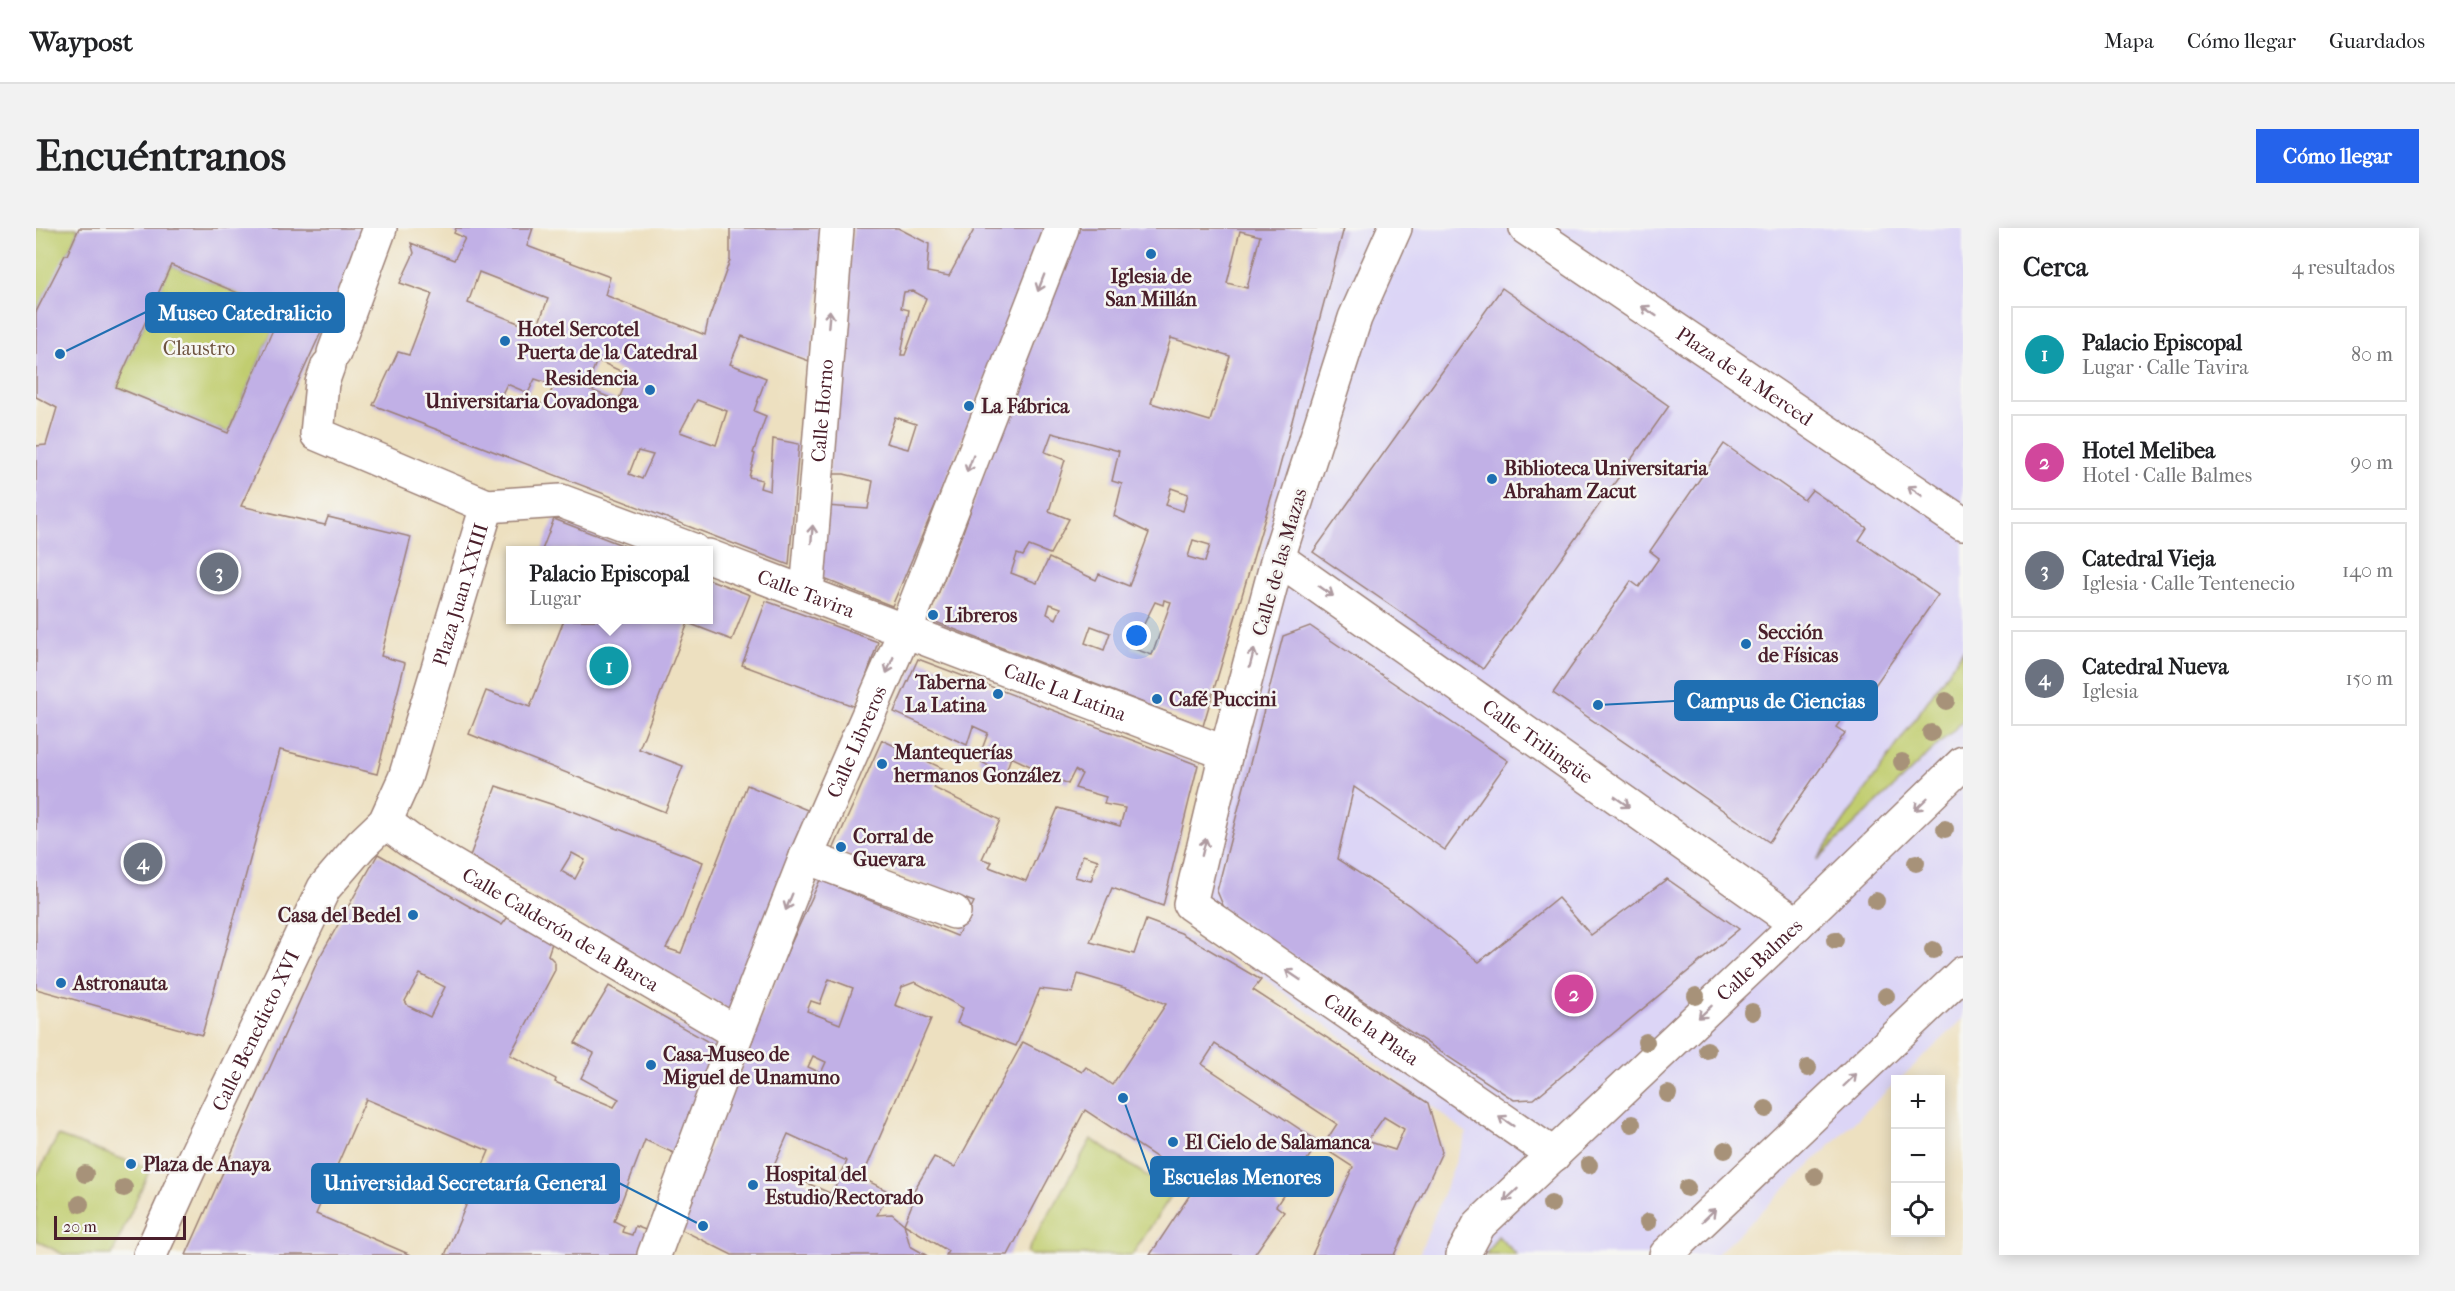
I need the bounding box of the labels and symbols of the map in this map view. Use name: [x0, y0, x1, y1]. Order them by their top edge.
marker: Iglesia de San Millán: [1144, 247, 1158, 261]
place label: Iglesia de San Millán: [1105, 265, 1197, 311]
one-way arrow: [1035, 273, 1046, 291]
callout: Museo Catedralicio: [146, 293, 344, 332]
text: Museo Catedralicio: [157, 301, 332, 325]
one-way arrow: [1641, 305, 1658, 317]
one-way arrow: [824, 310, 835, 330]
place label: Hotel Sercotel Puerta de la Catedral: [517, 318, 698, 364]
street label: Plaza de la Merced: [1672, 322, 1818, 431]
marker: Hotel Sercotel Puerta de la Catedral: [498, 334, 512, 348]
park label: Claustro: [163, 337, 235, 360]
street label: Calle Horno: [807, 358, 838, 463]
place label: Residencia Universitaria Covadonga: [424, 367, 639, 413]
marker: Residencia Universitaria Covadonga: [643, 383, 657, 397]
place label: La Fábrica: [981, 395, 1070, 418]
marker: La Fábrica: [962, 399, 976, 413]
one-way arrow: [964, 454, 975, 473]
place label: Biblioteca Universitaria Abraham Zacut: [1502, 457, 1709, 503]
marker: Biblioteca Universitaria Abraham Zacut: [1485, 472, 1499, 486]
one-way arrow: [1907, 485, 1923, 497]
street label: Calle de las Mazas: [1247, 486, 1312, 639]
street label: Plaza Juan XXIII: [428, 520, 493, 669]
one-way arrow: [807, 525, 818, 545]
pin: 3: [200, 550, 238, 594]
street label: Calle Tavira: [754, 565, 859, 623]
one-way arrow: [1318, 585, 1334, 598]
place label: Libreros: [945, 604, 1018, 627]
marker: Libreros: [926, 608, 940, 622]
your location: [1122, 621, 1151, 650]
place label: Sección de Físicas: [1758, 621, 1839, 667]
marker: Sección de Físicas: [1739, 637, 1753, 651]
pin: 1: [590, 644, 628, 688]
one-way arrow: [1246, 649, 1258, 668]
one-way arrow: [884, 655, 895, 674]
street label: Calle La Latina: [1001, 659, 1130, 726]
place label: Taberna La Latina: [905, 671, 987, 717]
callout: Campus de Ciencias: [1675, 681, 1877, 720]
street label: Calle Libreros: [822, 682, 892, 802]
marker: Taberna La Latina: [991, 687, 1005, 701]
place label: Café Puccini: [1169, 688, 1278, 711]
text: Campus de Ciencias: [1687, 689, 1865, 713]
marker: Café Puccini: [1150, 692, 1164, 706]
street label: Calle Trilingüe: [1478, 695, 1597, 789]
place label: Mantequerías hermanos González: [893, 741, 1061, 787]
marker: Mantequerías hermanos González: [875, 757, 889, 771]
one-way arrow: [1614, 795, 1630, 808]
one-way arrow: [1914, 796, 1929, 810]
place label: Corral de Guevara: [853, 825, 933, 871]
one-way arrow: [1198, 838, 1210, 857]
pin: 4: [124, 840, 162, 884]
marker: Corral de Guevara: [834, 840, 848, 854]
street label: Calle Calderón de la Barca: [458, 863, 663, 997]
one-way arrow: [783, 892, 794, 911]
place label: Casa del Bedel: [278, 904, 401, 927]
marker: Casa del Bedel: [406, 908, 420, 922]
street label: Calle Balmes: [1712, 914, 1807, 1006]
street label: Calle Benedicto XVI: [208, 946, 304, 1115]
one-way arrow: [1286, 969, 1302, 981]
place label: Astronauta: [71, 972, 168, 995]
pin: 2: [1554, 972, 1594, 1017]
marker: Astronauta: [54, 976, 68, 990]
street label: Calle la Plata: [1319, 989, 1424, 1071]
one-way arrow: [1697, 1004, 1712, 1019]
place label: Casa-Museo de Miguel de Unamuno: [662, 1043, 840, 1089]
marker: Casa-Museo de Miguel de Unamuno: [644, 1058, 658, 1072]
one-way arrow: [1842, 1074, 1857, 1088]
one-way arrow: [1499, 1115, 1515, 1127]
place label: El Cielo de Salamanca: [1185, 1131, 1371, 1154]
marker: El Cielo de Salamanca: [1166, 1135, 1180, 1149]
place label: Plaza de Anaya: [143, 1153, 271, 1176]
marker: Plaza de Anaya: [124, 1157, 138, 1171]
callout: Escuelas Menores: [1151, 1157, 1333, 1196]
place label: Hospital del Estudio/Rectorado: [765, 1163, 924, 1209]
callout: Universidad Secretaría General: [312, 1164, 619, 1203]
text: Escuelas Menores: [1163, 1165, 1322, 1189]
text: Universidad Secretaría General: [322, 1171, 607, 1195]
marker: Hospital del Estudio/Rectorado: [746, 1178, 760, 1192]
one-way arrow: [1504, 1188, 1519, 1202]
one-way arrow: [1701, 1207, 1716, 1222]
scale bar: [54, 1213, 186, 1240]

